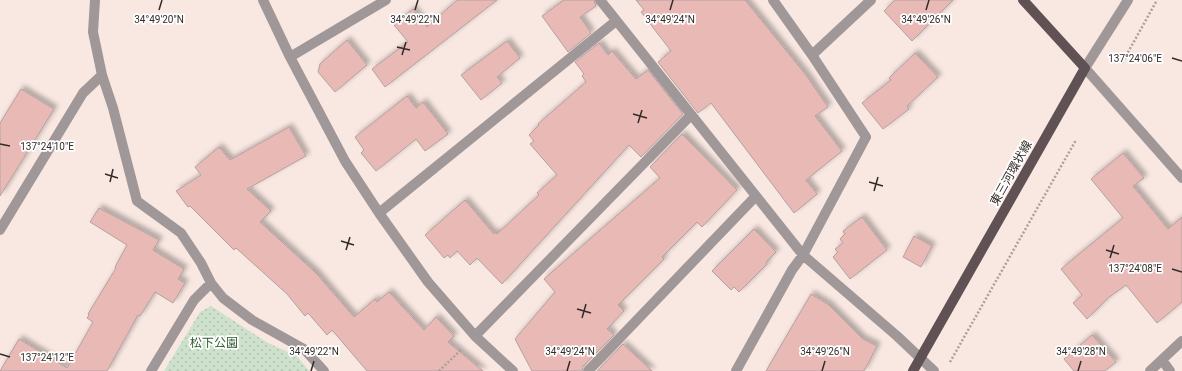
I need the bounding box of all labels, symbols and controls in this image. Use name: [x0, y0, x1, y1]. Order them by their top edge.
text: 34°49'20"N: [134, 14, 184, 25]
text: 34°49'22"N: [390, 14, 440, 25]
text: 34°49'24"N: [645, 14, 695, 25]
text: 34°49'26"N: [901, 14, 951, 25]
text: 137°24'06"E: [1108, 53, 1162, 64]
street label: 東三河環状線: [987, 138, 1035, 208]
text: 137°24'10"E: [20, 141, 74, 152]
text: 137°24'08"E: [1108, 263, 1162, 274]
park label: 松下公園: [190, 336, 238, 350]
text: 34°49'22"N: [289, 346, 339, 357]
text: 34°49'24"N: [545, 346, 595, 357]
text: 34°49'26"N: [800, 346, 850, 357]
text: 34°49'28"N: [1056, 346, 1106, 357]
text: 137°24'12"E: [20, 352, 74, 363]

